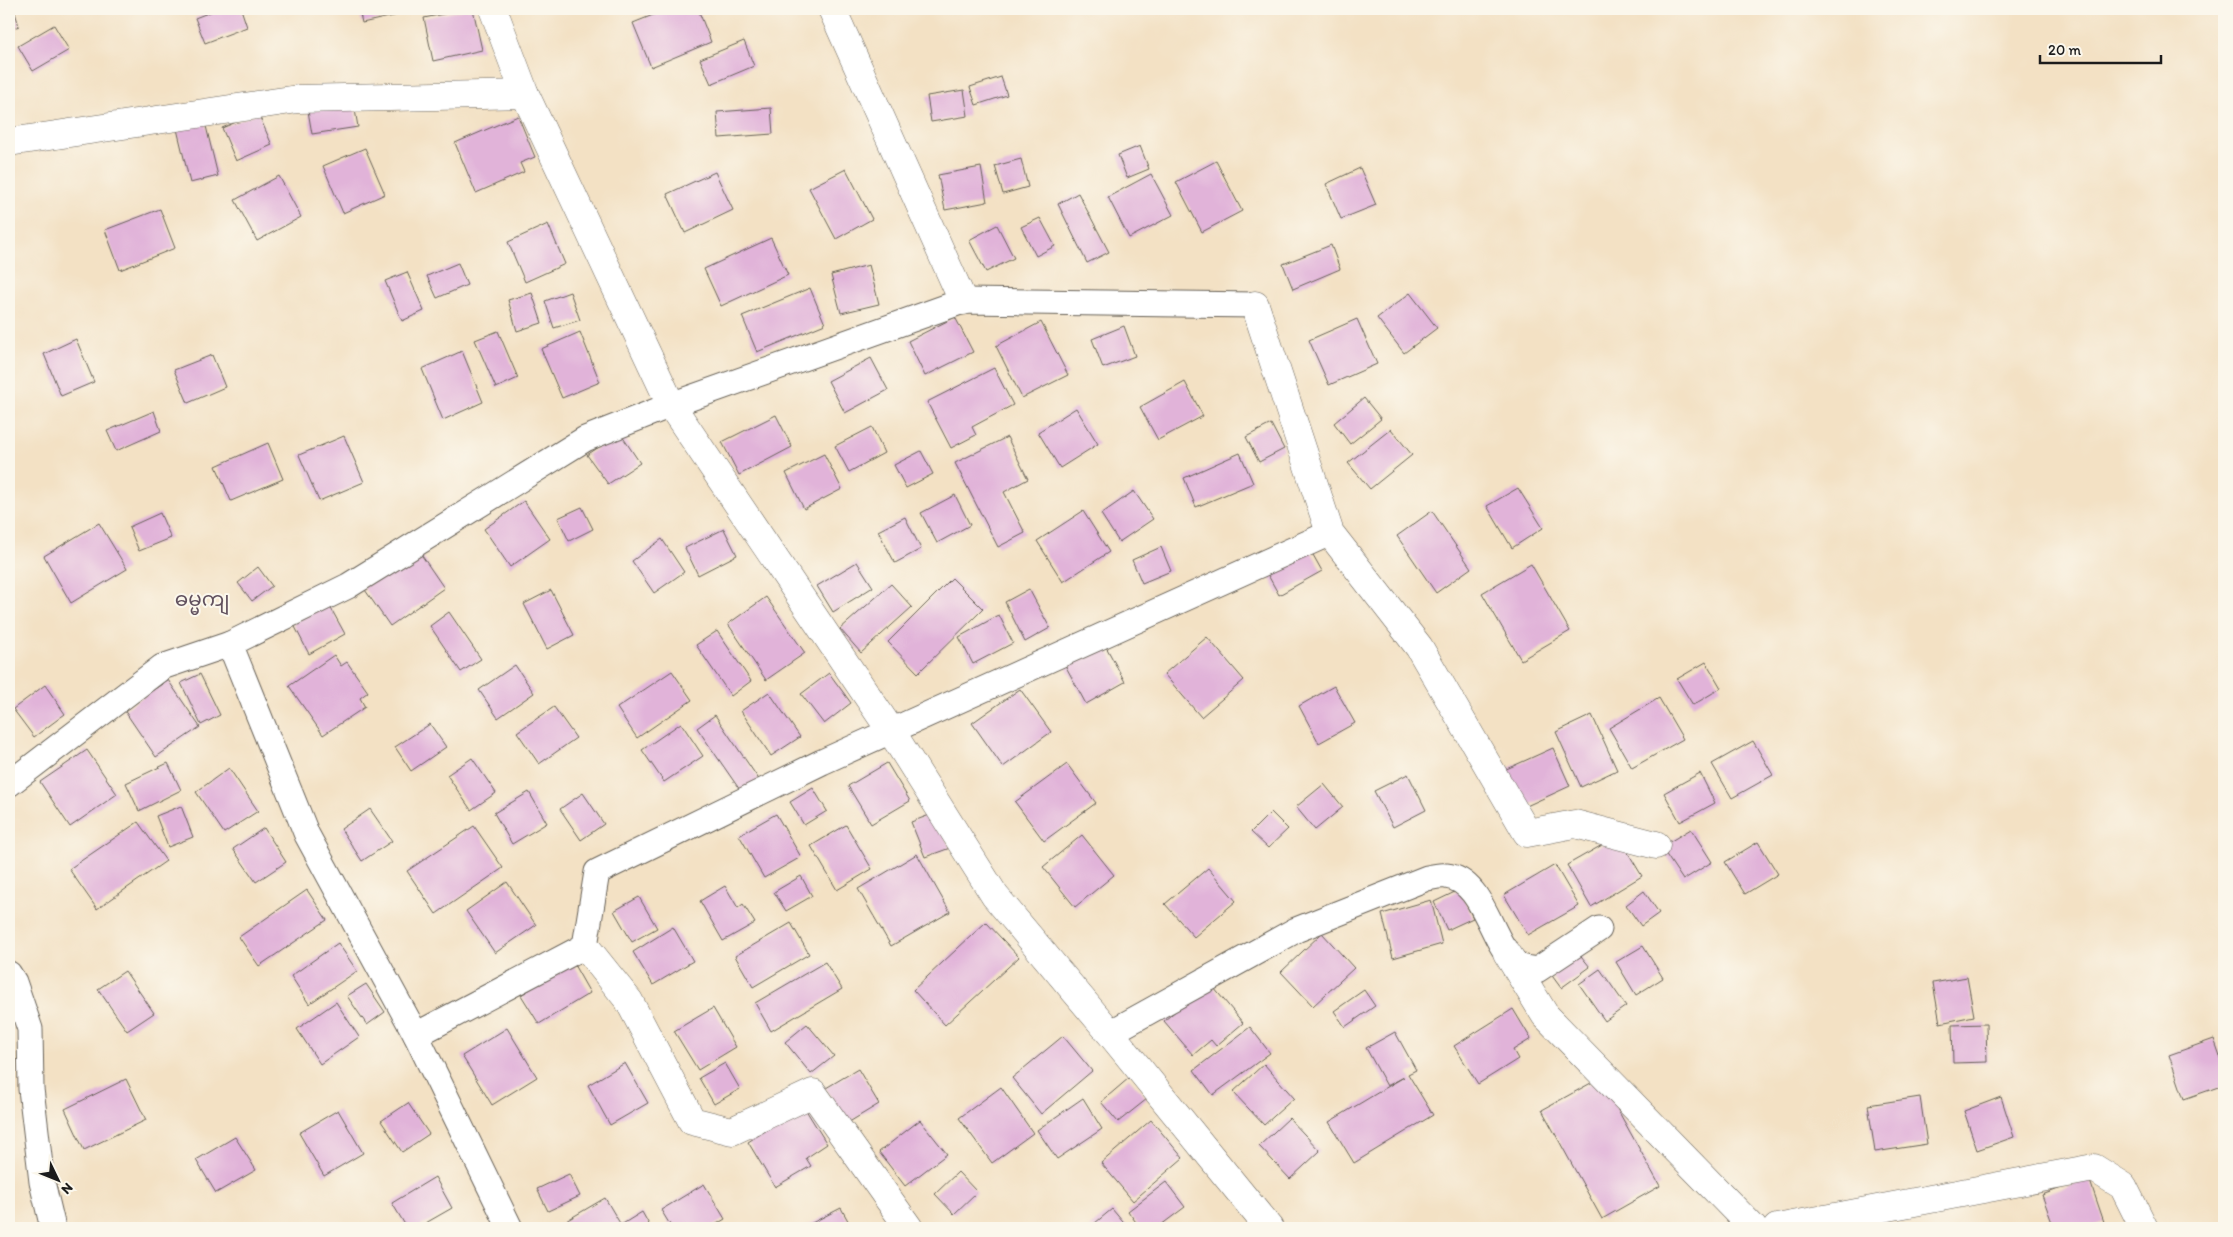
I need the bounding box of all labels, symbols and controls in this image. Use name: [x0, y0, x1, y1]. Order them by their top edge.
scale bar: [2040, 32, 2162, 64]
text: 20 m: [2048, 41, 2082, 59]
district label: ဓမ္မကျ: [175, 587, 229, 615]
north arrow: [32, 1154, 82, 1204]
text: N: [58, 1179, 77, 1198]

